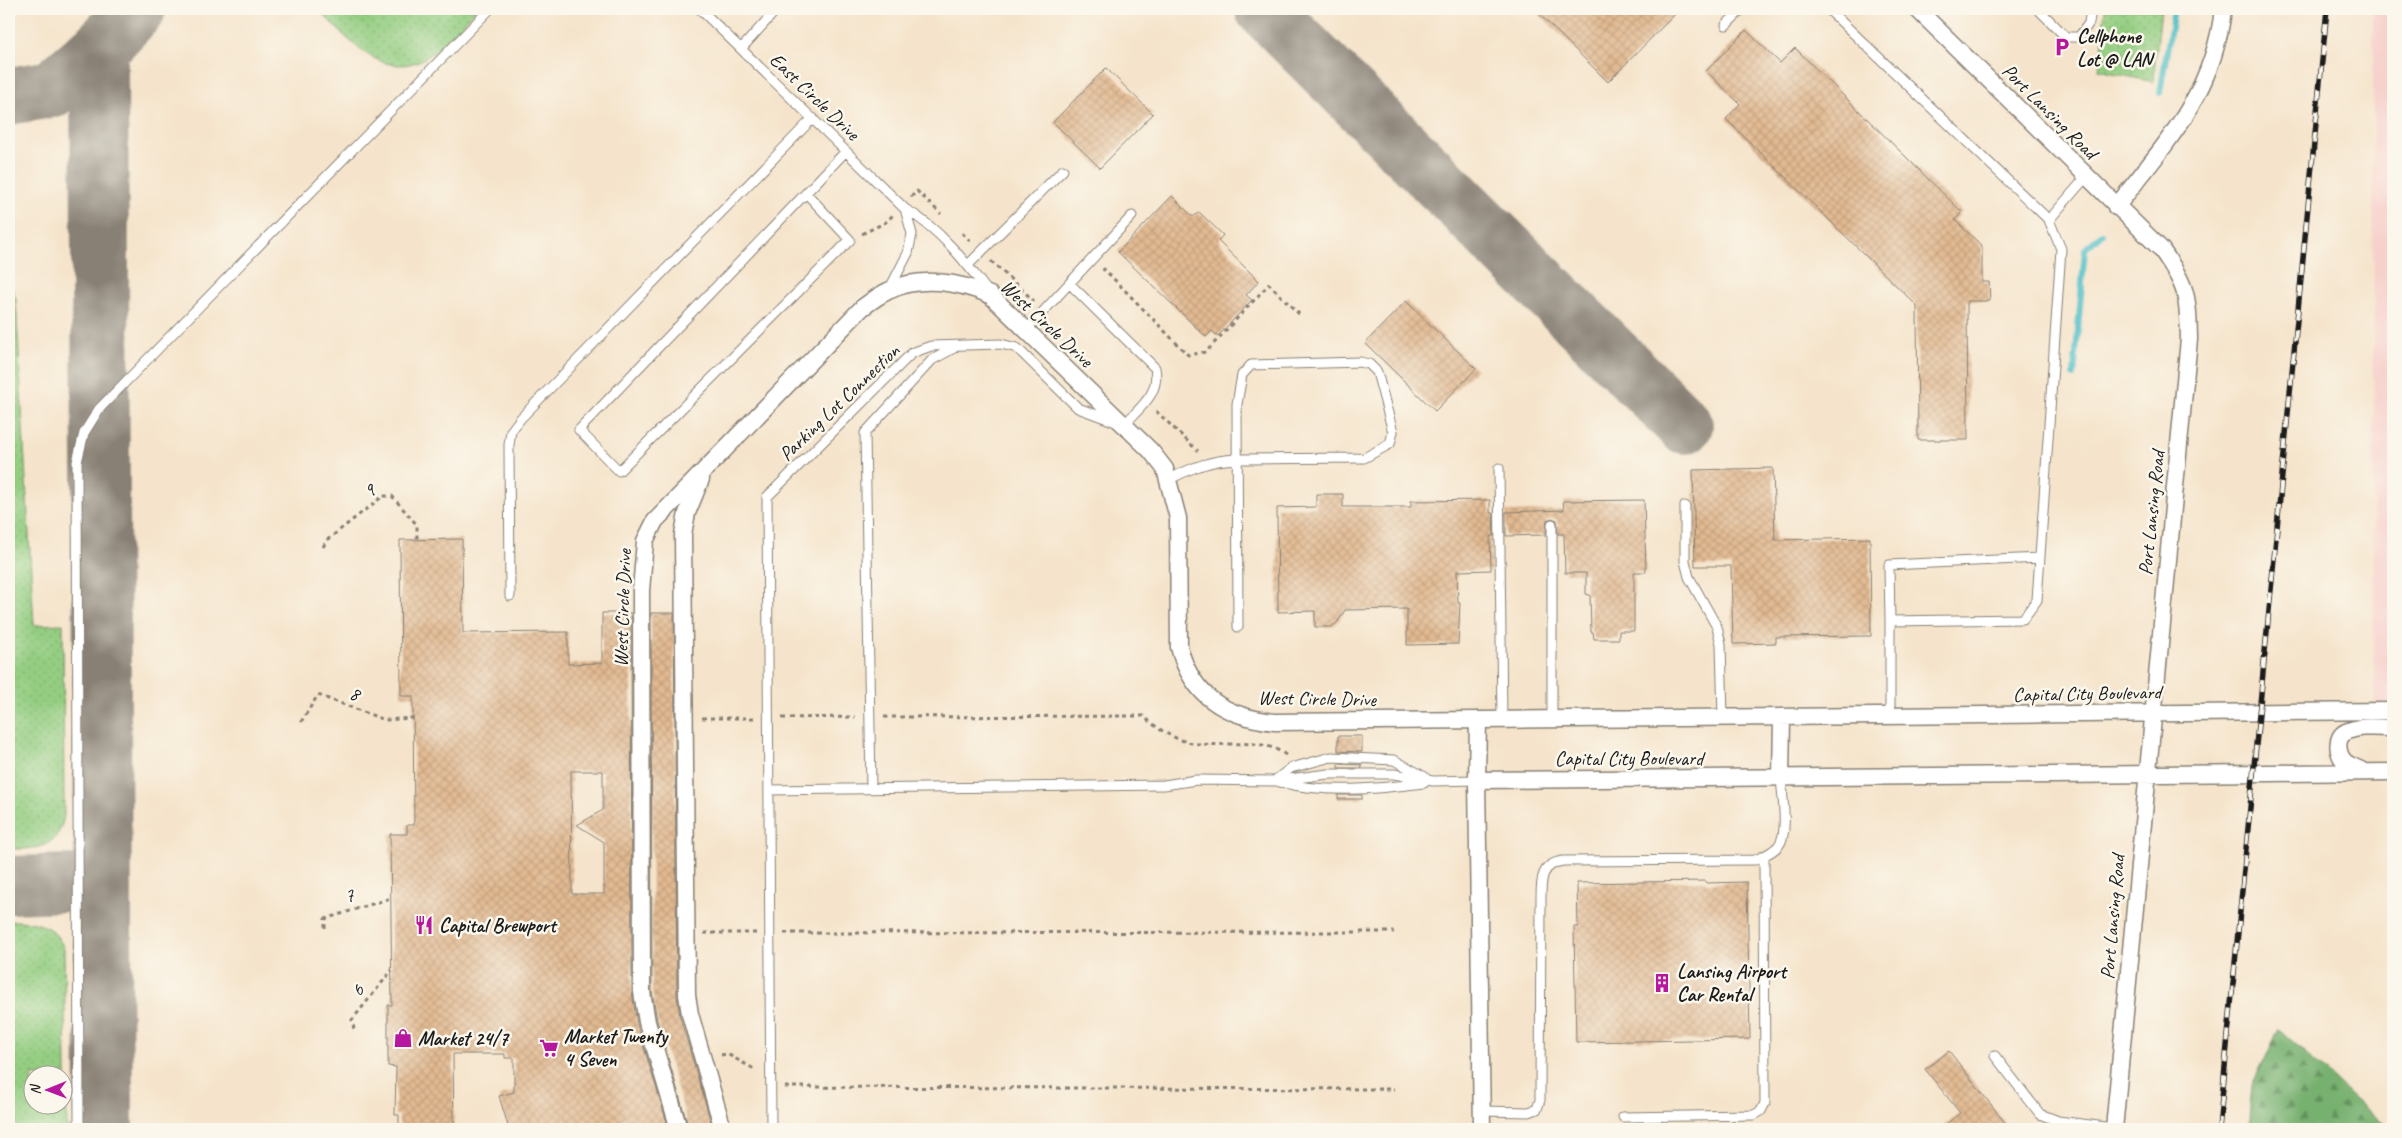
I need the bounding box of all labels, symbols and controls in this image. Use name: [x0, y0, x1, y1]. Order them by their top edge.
place label: Cellphone Lot @ LAN: [2077, 24, 2155, 72]
parking icon: Cellphone Lot @ LAN: [2051, 36, 2073, 58]
street label: East Circle Drive: [764, 47, 866, 147]
street label: Port Lansing Road: [1997, 58, 2105, 167]
street label: West Circle Drive: [995, 274, 1099, 374]
street label: Parking Lot Connection: [774, 338, 906, 466]
street label: Port Lansing Road: [2133, 447, 2171, 576]
street label: 9: [359, 476, 381, 504]
street label: West Circle Drive: [608, 547, 637, 667]
street label: 8: [346, 680, 365, 707]
street label: Capital City Boulevard: [2013, 680, 2164, 707]
street label: West Circle Drive: [1258, 685, 1377, 712]
street label: Capital City Boulevard: [1555, 746, 1706, 771]
street label: Port Lansing Road: [2095, 851, 2131, 980]
street label: 7: [341, 882, 358, 909]
place label: Capital Brewport: [439, 913, 558, 938]
restaurant icon: Capital Brewport: [413, 914, 435, 936]
place label: Lansing Airport Car Rental: [1677, 959, 1788, 1007]
building icon: Lansing Airport Car Rental: [1651, 972, 1673, 994]
street label: 6: [345, 978, 371, 1002]
place label: Market Twenty 4 Seven: [564, 1024, 669, 1072]
place label: Market 24/7: [418, 1026, 510, 1051]
shop icon: Market 24/7: [392, 1027, 414, 1049]
supermarket icon: Market Twenty 4 Seven: [538, 1037, 560, 1059]
north arrow: [22, 1066, 72, 1116]
text: N: [27, 1083, 44, 1095]

